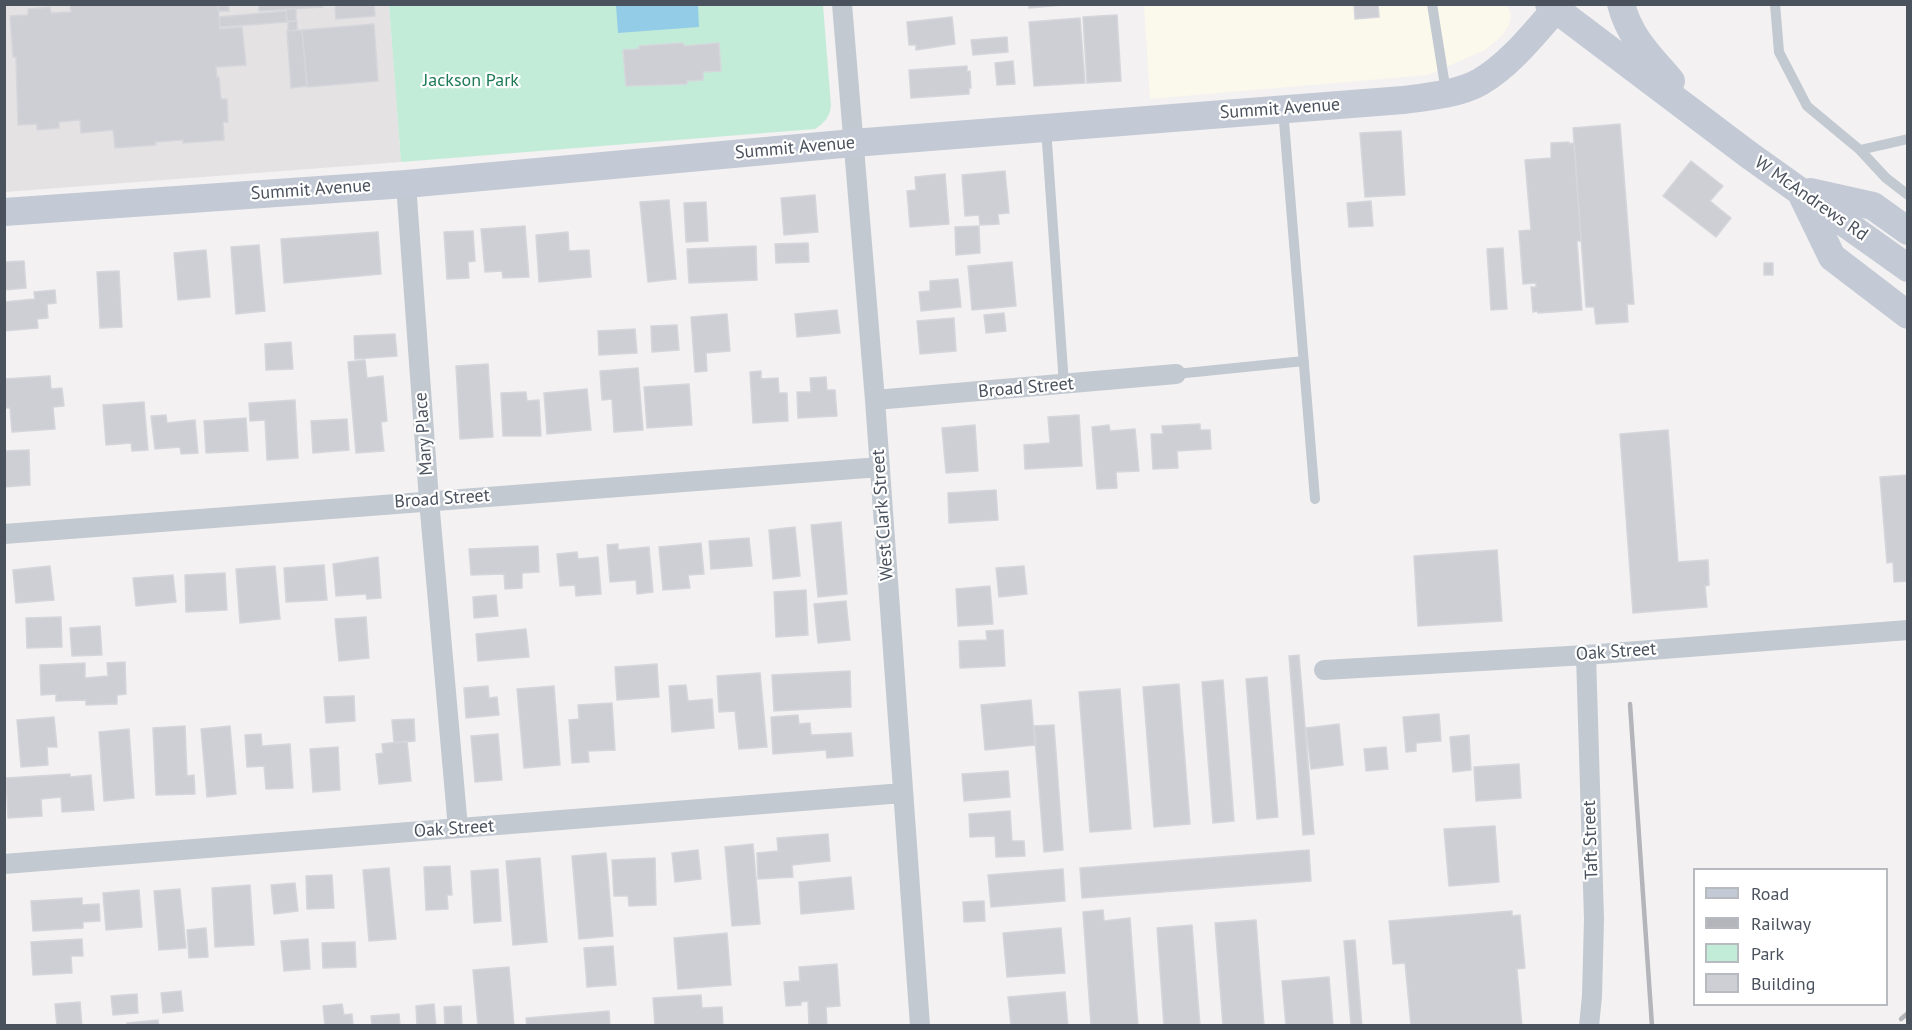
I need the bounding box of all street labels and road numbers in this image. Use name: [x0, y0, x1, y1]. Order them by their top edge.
street label: Summit Avenue: [1219, 94, 1341, 124]
street label: Summit Avenue: [734, 132, 856, 164]
street label: W McAndrews Rd: [1750, 152, 1872, 246]
street label: Summit Avenue: [250, 175, 372, 205]
street label: Broad Street: [977, 373, 1075, 403]
street label: Mary Place: [410, 392, 438, 476]
street label: West Clark Street: [868, 449, 898, 581]
street label: Broad Street: [394, 485, 490, 513]
street label: Oak Street: [1575, 638, 1657, 666]
street label: Taft Street: [1579, 800, 1603, 880]
street label: Oak Street: [413, 815, 495, 843]

